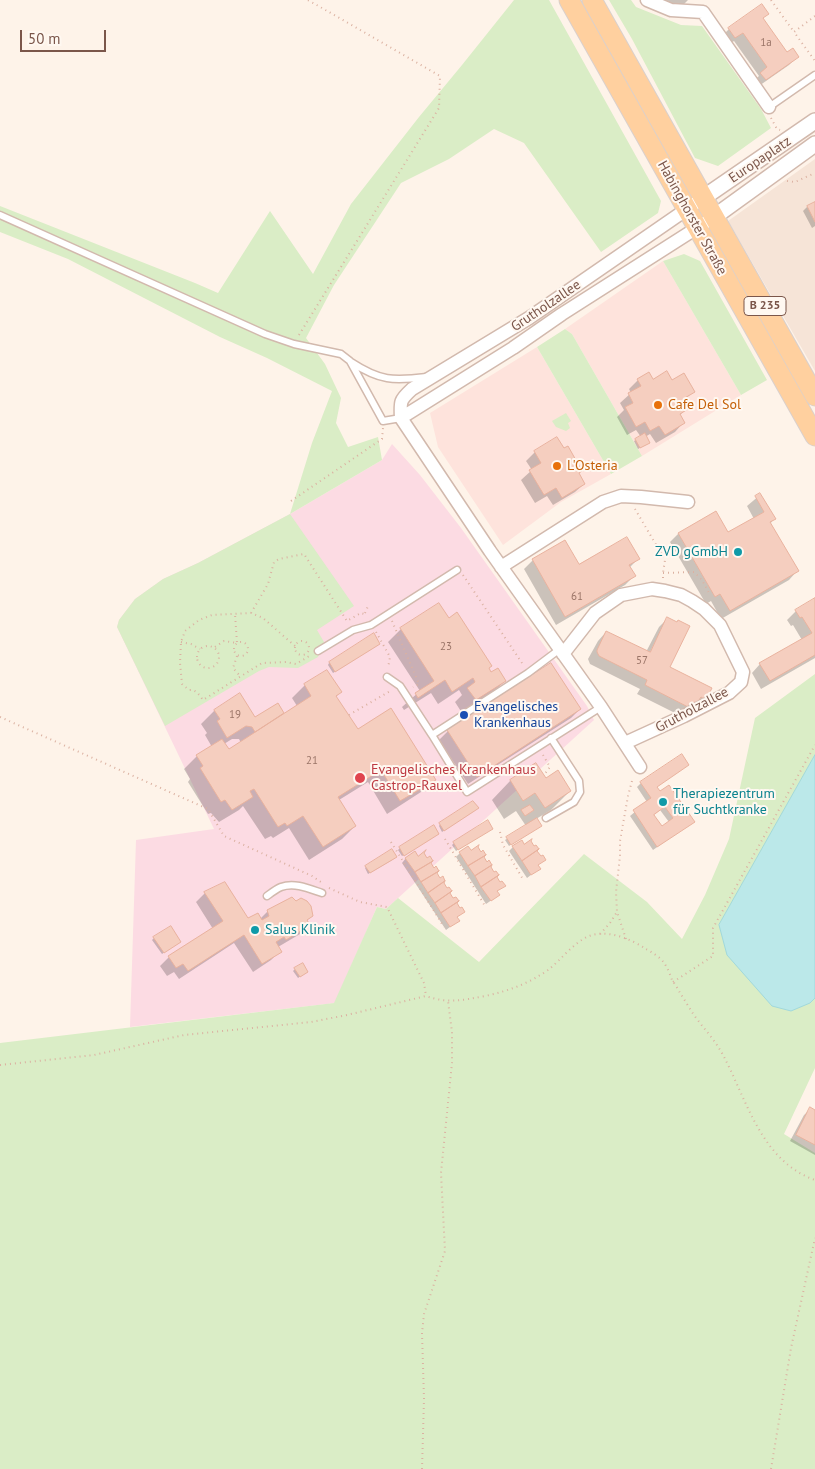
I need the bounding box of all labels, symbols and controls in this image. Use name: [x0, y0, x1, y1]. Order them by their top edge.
scale bar: [22, 20, 109, 52]
text: 50 m: [28, 29, 61, 48]
house number: 1a: [760, 36, 772, 50]
street label: Europaplatz: [726, 133, 794, 187]
street label: Habinghorster Straße: [654, 158, 730, 278]
street label: Grutholzallee: [508, 277, 584, 335]
road number: B 235: [744, 296, 786, 316]
place label: Cafe Del Sol: [668, 397, 741, 413]
marker: Cafe Del Sol: [652, 399, 664, 411]
place label: L'Osteria: [567, 458, 618, 474]
marker: L'Osteria: [551, 460, 563, 472]
place label: ZVD gGmbH: [655, 544, 728, 560]
marker: ZVD gGmbH: [732, 546, 744, 558]
house number: 61: [571, 590, 583, 604]
house number: 23: [440, 640, 452, 654]
house number: 57: [636, 654, 648, 668]
street label: Grutholzallee: [653, 684, 731, 736]
place label: Evangelisches Krankenhaus: [474, 699, 558, 732]
house number: 19: [229, 708, 241, 722]
marker: Evangelisches Krankenhaus: [458, 709, 470, 721]
house number: 21: [306, 754, 318, 768]
place label: Evangelisches Krankenhaus Castrop-Rauxel: [371, 762, 536, 794]
marker: Evangelisches Krankenhaus Castrop-Rauxel: [353, 771, 367, 785]
place label: Therapiezentrum für Suchtkranke: [673, 786, 775, 819]
marker: Therapiezentrum für Suchtkranke: [657, 796, 669, 808]
place label: Salus Klinik: [265, 922, 335, 938]
marker: Salus Klinik: [249, 924, 261, 936]

